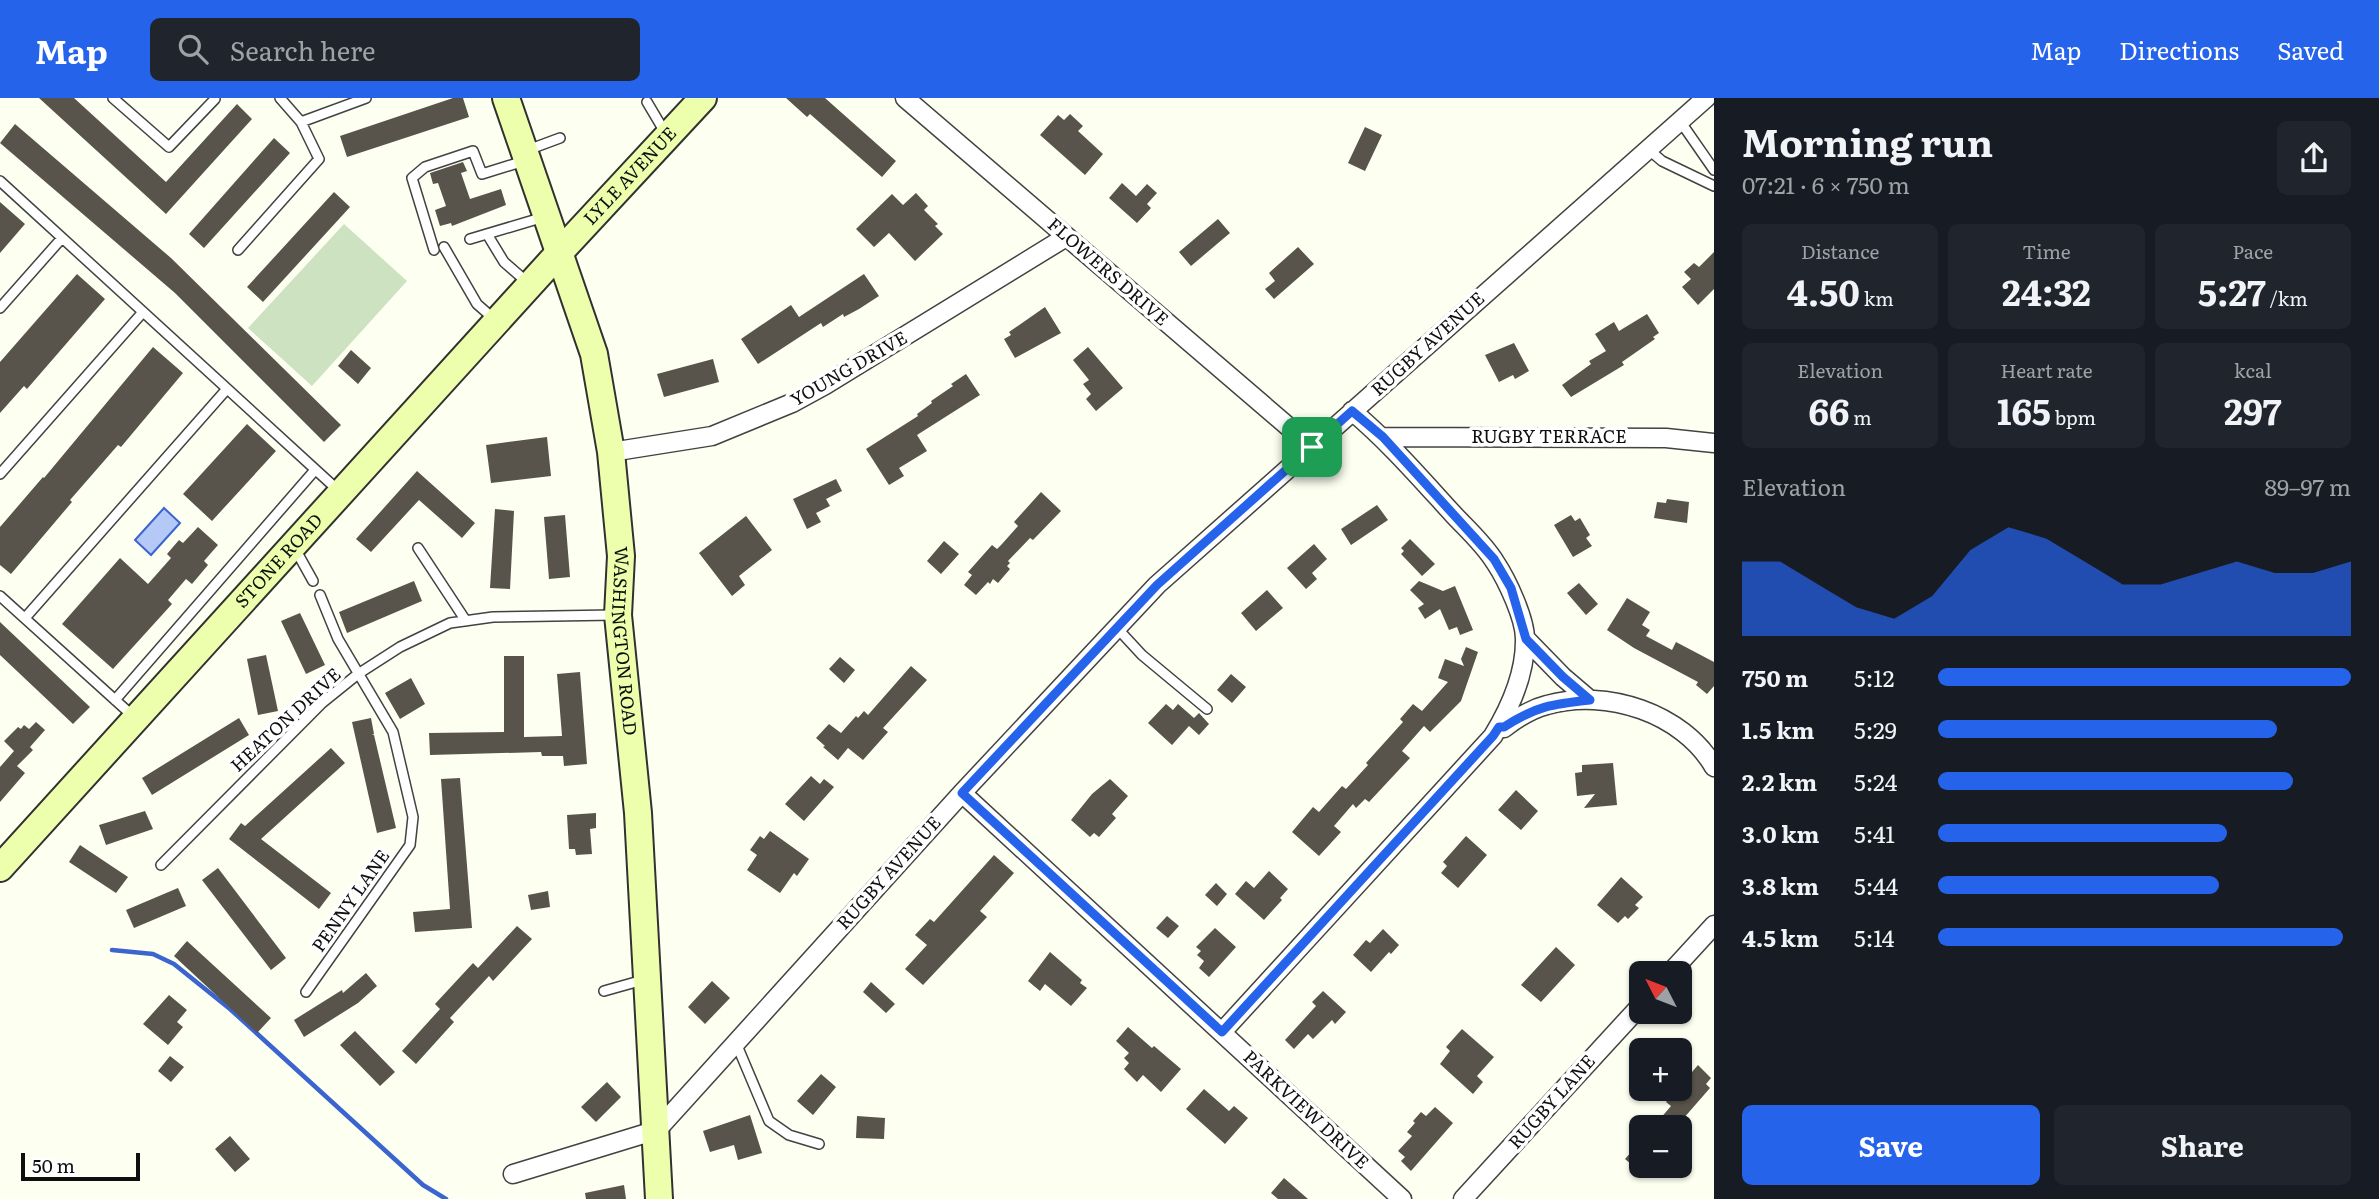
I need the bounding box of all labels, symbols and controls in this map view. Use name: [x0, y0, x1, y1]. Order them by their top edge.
search box: [150, 18, 640, 81]
text: Map: [35, 25, 108, 74]
icon: search: [174, 30, 212, 68]
text: Search here: [230, 30, 376, 69]
text: Map: [2030, 32, 2081, 67]
text: Directions: [2119, 32, 2239, 67]
text: Saved: [2277, 32, 2344, 67]
text: Morning run: [1742, 112, 1993, 169]
street label: LYLE AVENUE: [576, 120, 682, 230]
button: share: [2277, 121, 2351, 195]
text: 07:21 · 6 × 750 m: [1742, 167, 1910, 201]
street label: FLOWERS DRIVE: [1042, 211, 1176, 331]
text: Distance: [1801, 237, 1879, 265]
text: Time: [2022, 237, 2071, 265]
text: Pace: [2232, 237, 2273, 265]
text: 4.50: [1787, 265, 1860, 317]
text: 24:32: [2002, 265, 2091, 317]
text: 5:27: [2198, 265, 2266, 317]
street label: RUGBY AVENUE: [1364, 284, 1490, 401]
text: km: [1860, 284, 1894, 312]
text: /km: [2266, 284, 2308, 312]
street label: YOUNG DRIVE: [785, 323, 912, 412]
text: Elevation: [1797, 356, 1883, 384]
text: Heart rate: [2000, 356, 2093, 384]
text: kcal: [2234, 356, 2272, 384]
text: 66: [1809, 384, 1849, 436]
text: 165: [1997, 384, 2051, 436]
text: 297: [2224, 384, 2282, 436]
text: m: [1849, 403, 1872, 431]
text: bpm: [2051, 403, 2096, 431]
pin: [1282, 417, 1342, 477]
street label: RUGBY TERRACE: [1471, 422, 1627, 449]
icon: arrive: [1293, 428, 1331, 466]
text: Elevation: [1742, 469, 1846, 503]
text: 89–97 m: [2264, 469, 2351, 503]
street label: STONE ROAD: [228, 507, 328, 613]
street label: WASHINGTON ROAD: [606, 545, 645, 737]
street label: HEATON DRIVE: [224, 660, 346, 777]
text: 750 m: [1742, 660, 1808, 694]
text: 5:12: [1854, 660, 1894, 694]
text: 1.5 km: [1742, 712, 1815, 746]
text: 5:29: [1854, 712, 1897, 746]
text: 2.2 km: [1742, 764, 1817, 798]
text: 5:24: [1854, 764, 1897, 798]
street label: RUGBY AVENUE: [829, 809, 946, 935]
text: 3.0 km: [1742, 816, 1820, 850]
text: 5:41: [1854, 816, 1895, 850]
street label: PENNY LANE: [304, 843, 395, 957]
text: 3.8 km: [1742, 868, 1819, 902]
text: 5:44: [1854, 868, 1898, 902]
text: 4.5 km: [1742, 920, 1819, 954]
text: 5:14: [1854, 920, 1894, 954]
north arrow: [1629, 961, 1692, 1024]
map controls: [1629, 961, 1692, 1178]
button: +: [1629, 1038, 1692, 1101]
street label: PARKVIEW DRIVE: [1238, 1043, 1376, 1175]
street label: RUGBY LANE: [1501, 1048, 1601, 1154]
button: Save: [1742, 1105, 2040, 1185]
button: Share: [2054, 1105, 2351, 1185]
button: −: [1629, 1115, 1692, 1178]
scale bar: [21, 1150, 140, 1182]
text: 50 m: [32, 1151, 75, 1179]

